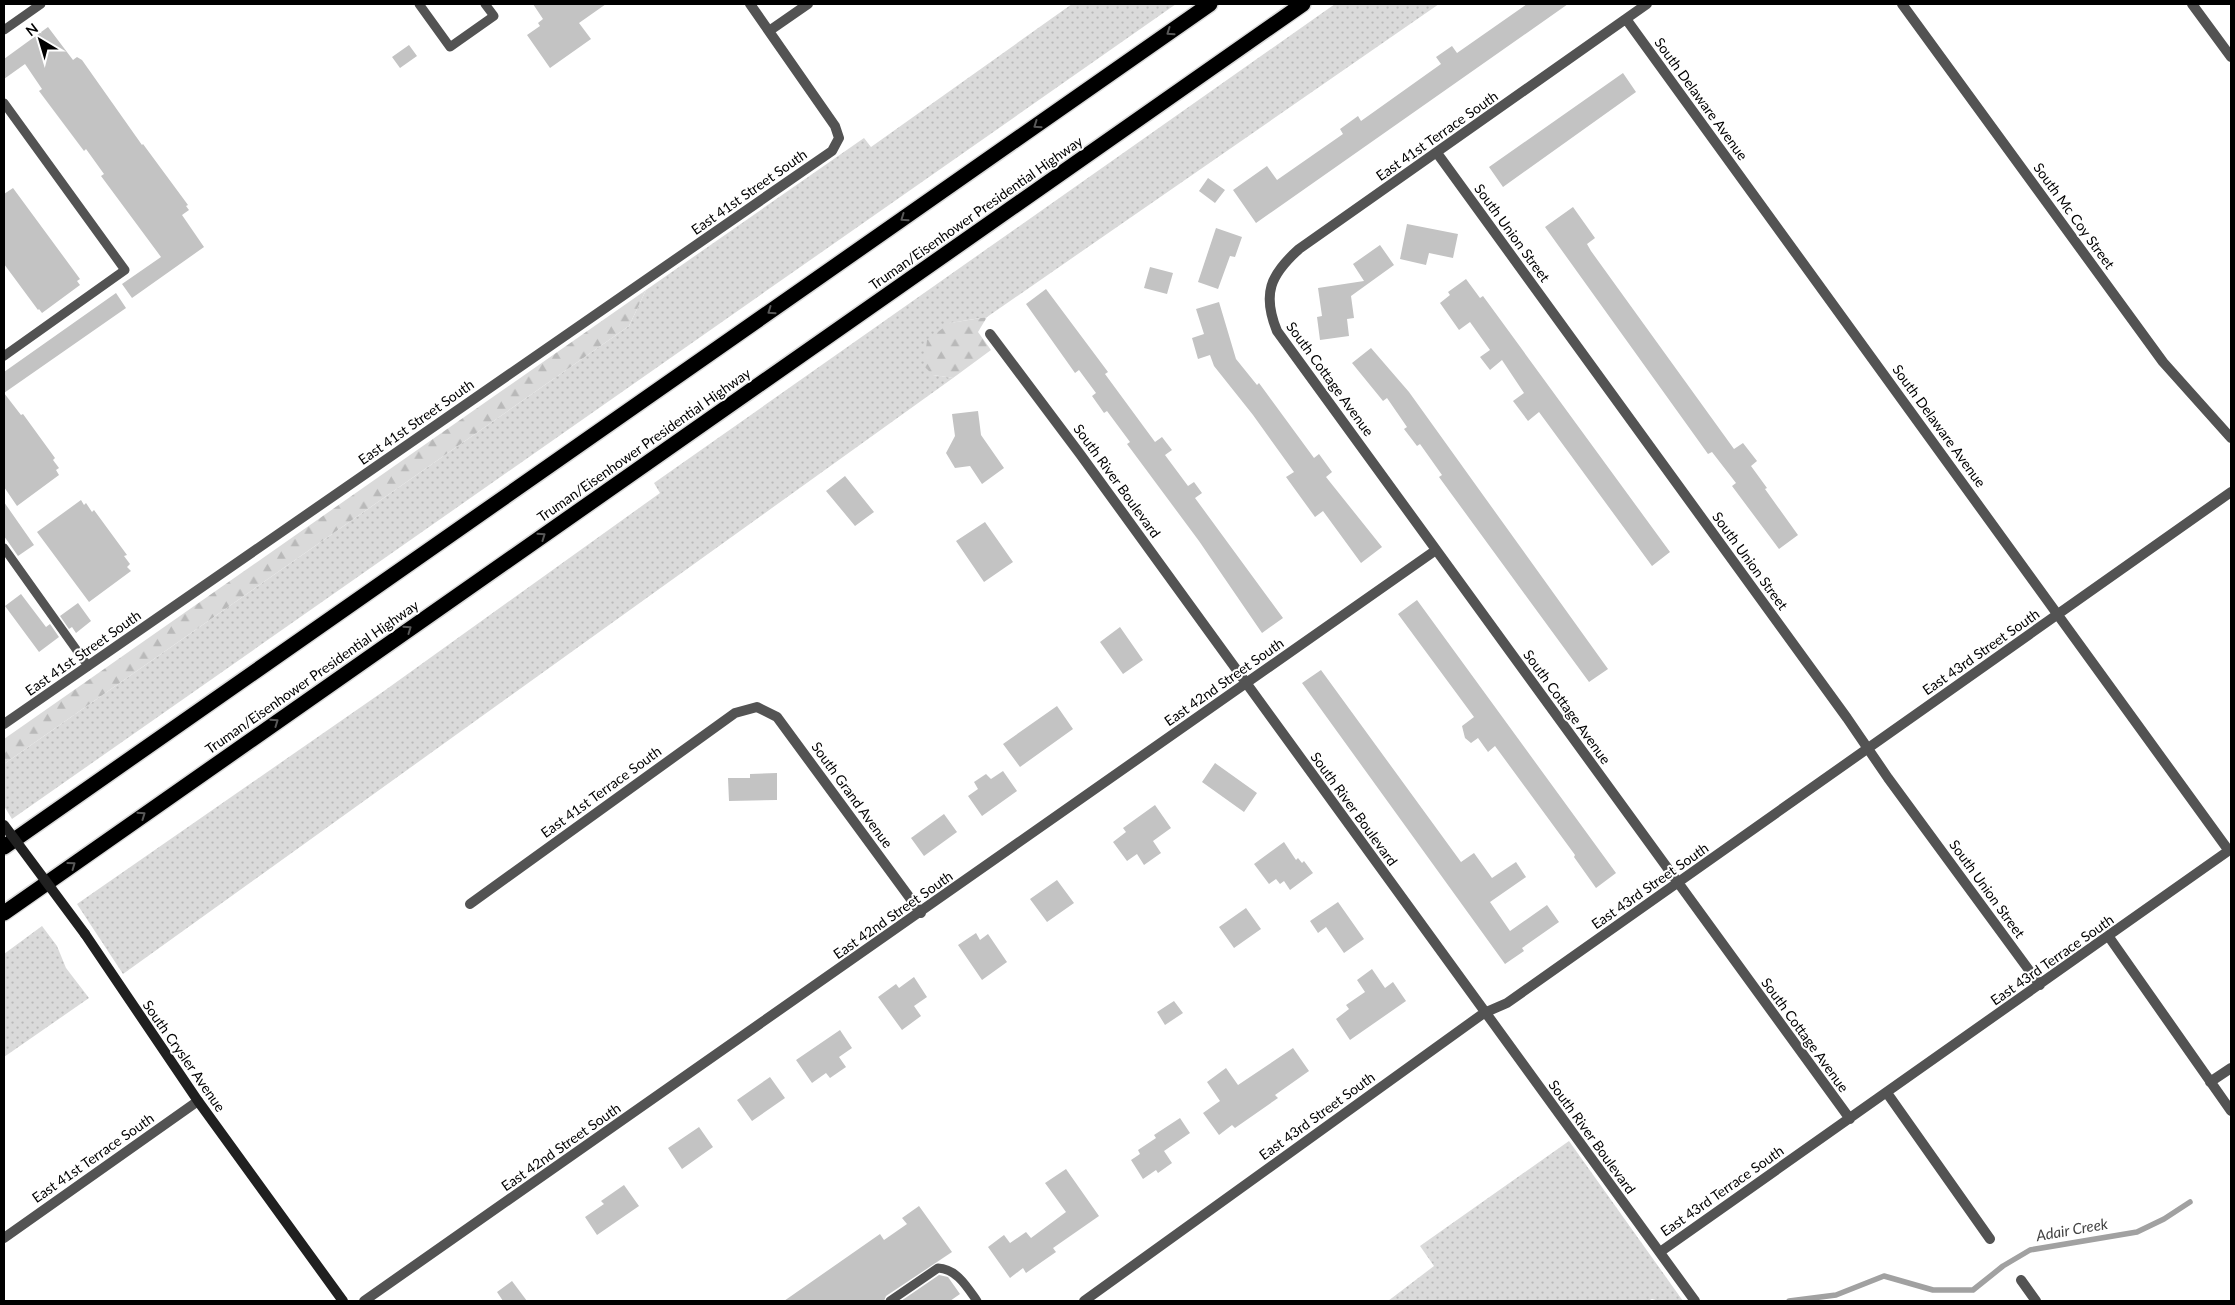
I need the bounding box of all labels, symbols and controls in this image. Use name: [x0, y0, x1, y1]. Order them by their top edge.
north arrow: [15, 15, 65, 65]
text: N: [22, 19, 41, 39]
one-way arrow: [1167, 26, 1176, 35]
street label: South Delaware Avenue: [1651, 34, 1752, 163]
street label: East 41st Terrace South: [1373, 87, 1501, 184]
one-way arrow: [1033, 119, 1043, 128]
street label: Truman/Eisenhower Presidential Highway: [866, 132, 1086, 293]
street label: East 41st Street South: [688, 145, 810, 238]
street label: South Mc Coy Street: [2030, 159, 2119, 272]
street label: South Union Street: [1471, 180, 1554, 285]
one-way arrow: [900, 212, 910, 221]
one-way arrow: [767, 305, 777, 314]
street label: South Cottage Avenue: [1283, 318, 1378, 439]
street label: South Delaware Avenue: [1889, 361, 1990, 490]
street label: Truman/Eisenhower Presidential Highway: [534, 364, 754, 525]
street label: East 41st Street South: [355, 375, 477, 468]
street label: South River Boulevard: [1070, 421, 1164, 541]
street label: South Union Street: [1709, 508, 1792, 613]
one-way arrow: [536, 533, 545, 542]
street label: Truman/Eisenhower Presidential Highway: [202, 596, 422, 757]
street label: East 43rd Street South: [1919, 605, 2042, 698]
street label: East 41st Street South: [22, 606, 144, 699]
one-way arrow: [403, 626, 412, 635]
street label: East 42nd Street South: [1161, 634, 1287, 729]
street label: South Cottage Avenue: [1520, 646, 1615, 767]
one-way arrow: [269, 719, 279, 728]
street label: South Grand Avenue: [808, 738, 897, 851]
street label: East 41st Terrace South: [537, 742, 664, 841]
street label: South River Boulevard: [1307, 749, 1401, 869]
one-way arrow: [136, 812, 146, 821]
street label: South Union Street: [1946, 836, 2029, 941]
street label: East 43rd Street South: [1588, 839, 1711, 932]
one-way arrow: [66, 862, 76, 871]
street label: East 42nd Street South: [830, 867, 956, 962]
street label: East 43rd Terrace South: [1987, 911, 2117, 1009]
street label: South Cottage Avenue: [1758, 974, 1853, 1095]
street label: South Crysler Avenue: [140, 997, 229, 1115]
street label: East 43rd Street South: [1256, 1068, 1378, 1163]
street label: South River Boulevard: [1545, 1077, 1639, 1197]
street label: East 42nd Street South: [498, 1099, 624, 1194]
street label: East 41st Terrace South: [29, 1109, 157, 1206]
street label: East 43rd Terrace South: [1657, 1142, 1787, 1240]
water label: Adair Creek: [2034, 1214, 2110, 1244]

